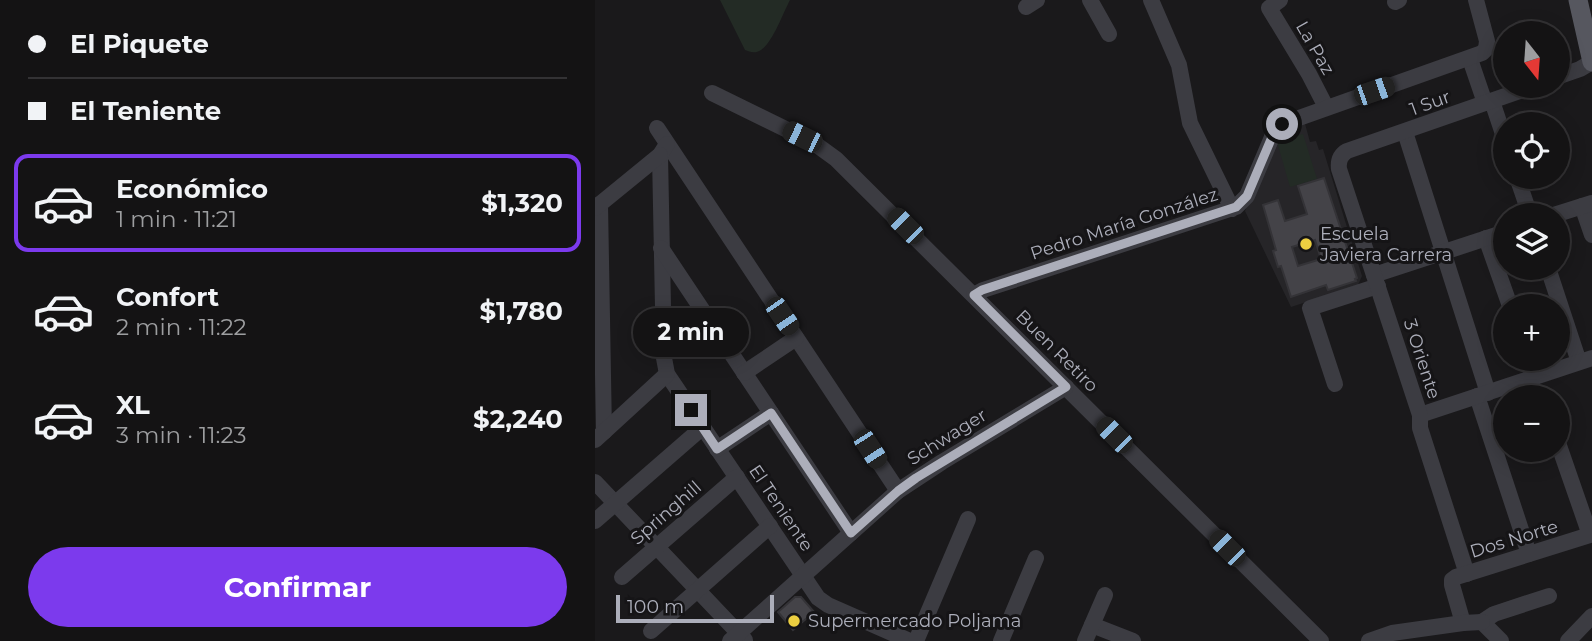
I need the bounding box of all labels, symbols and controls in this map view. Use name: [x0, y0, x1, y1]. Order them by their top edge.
street label: La Paz: [1291, 17, 1339, 79]
north arrow: [1493, 21, 1570, 98]
map controls: [1493, 21, 1570, 462]
text: El Piquete: [70, 28, 209, 60]
car: [1351, 74, 1398, 108]
street label: 1 Sur: [1407, 86, 1453, 120]
text: El Teniente: [70, 95, 221, 127]
route start: [1266, 108, 1298, 140]
button: locate: [1493, 112, 1570, 189]
car: [779, 118, 826, 156]
icon: car: [32, 172, 95, 235]
text: Económico: [116, 173, 268, 205]
street label: Pedro María González: [1027, 183, 1221, 265]
text: $1,320: [481, 187, 563, 219]
button: layers: [1493, 203, 1570, 280]
car: [883, 204, 928, 248]
text: 1 min · 11:21: [116, 205, 237, 233]
place label: Escuela Javiera Carrera: [1319, 223, 1452, 266]
marker: Escuela Javiera Carrera: [1298, 236, 1314, 252]
icon: car: [32, 280, 95, 343]
text: Confort: [116, 281, 219, 313]
car: [762, 293, 803, 339]
button: +: [1493, 294, 1570, 371]
text: $1,780: [480, 295, 563, 327]
street label: Buen Retiro: [1011, 305, 1103, 397]
callout: 2 min: [633, 308, 749, 358]
text: 2 min · 11:22: [116, 313, 247, 341]
street label: 3 Oriente: [1399, 316, 1445, 402]
text: 2 min: [657, 318, 725, 346]
button: −: [1493, 385, 1570, 462]
icon: car: [32, 388, 95, 451]
text: XL: [116, 389, 150, 421]
route end: [675, 394, 707, 426]
text: $2,240: [473, 403, 563, 435]
street label: Schwager: [903, 404, 991, 470]
car: [1092, 413, 1137, 457]
text: 3 min · 11:23: [116, 421, 247, 449]
car: [850, 426, 891, 472]
street label: El Teniente: [744, 461, 818, 556]
street label: Springhill: [626, 476, 706, 550]
street label: Dos Norte: [1467, 515, 1561, 563]
car: [1205, 526, 1250, 570]
button: Confirmar: [28, 547, 567, 627]
scale bar: [616, 592, 773, 624]
text: 100 m: [627, 595, 684, 618]
place label: Supermercado Poljama: [808, 610, 1021, 632]
marker: Supermercado Poljama: [786, 613, 802, 629]

